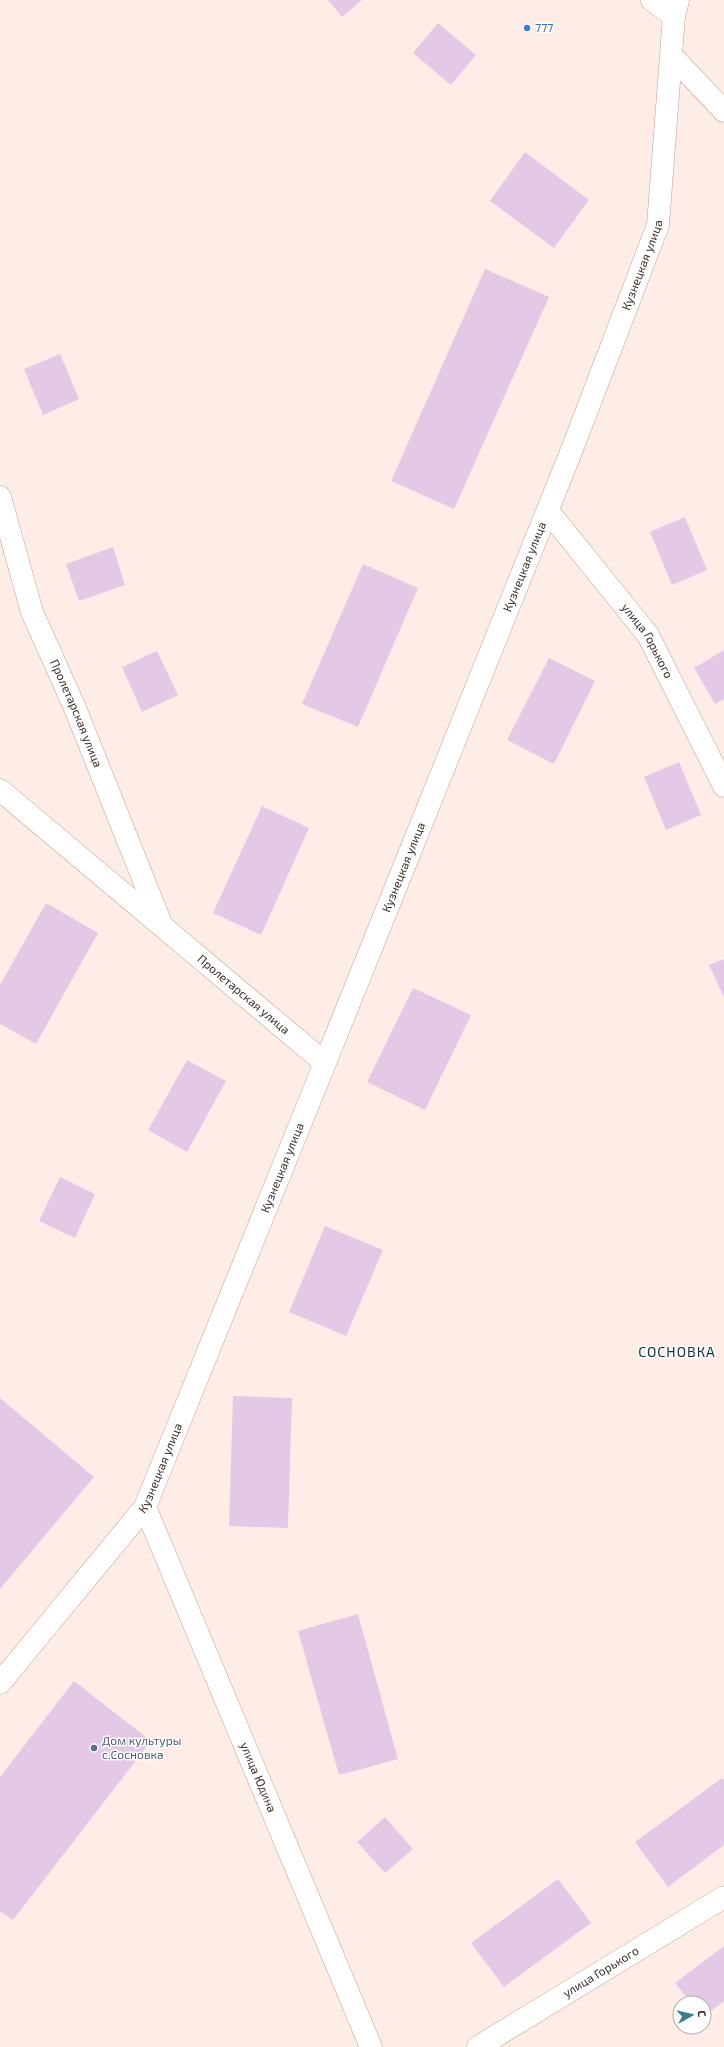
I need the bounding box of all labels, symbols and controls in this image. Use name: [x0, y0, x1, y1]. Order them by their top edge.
place label: 777: [535, 20, 553, 34]
marker: 777: [522, 23, 532, 33]
street label: Кузнецкая улица: [618, 219, 664, 312]
street label: Кузнецкая улица: [499, 519, 548, 614]
street label: улица Горького: [618, 600, 677, 681]
street label: Пролетарская улица: [48, 657, 106, 769]
street label: Кузнецкая улица: [378, 820, 427, 914]
street label: Пролетарская улица: [195, 951, 293, 1036]
street label: Кузнецкая улица: [257, 1120, 306, 1215]
district label: СОСНОВКА: [638, 1343, 716, 1360]
street label: Кузнецкая улица: [135, 1421, 184, 1515]
place label: Дом культуры с.Сосновка: [102, 1733, 181, 1761]
street label: улица Юдина: [237, 1740, 280, 1814]
marker: Дом культуры с.Сосновка: [89, 1743, 99, 1753]
street label: улица Горького: [560, 1943, 641, 2000]
north arrow: [672, 1995, 712, 2035]
text: С: [696, 2009, 709, 2018]

